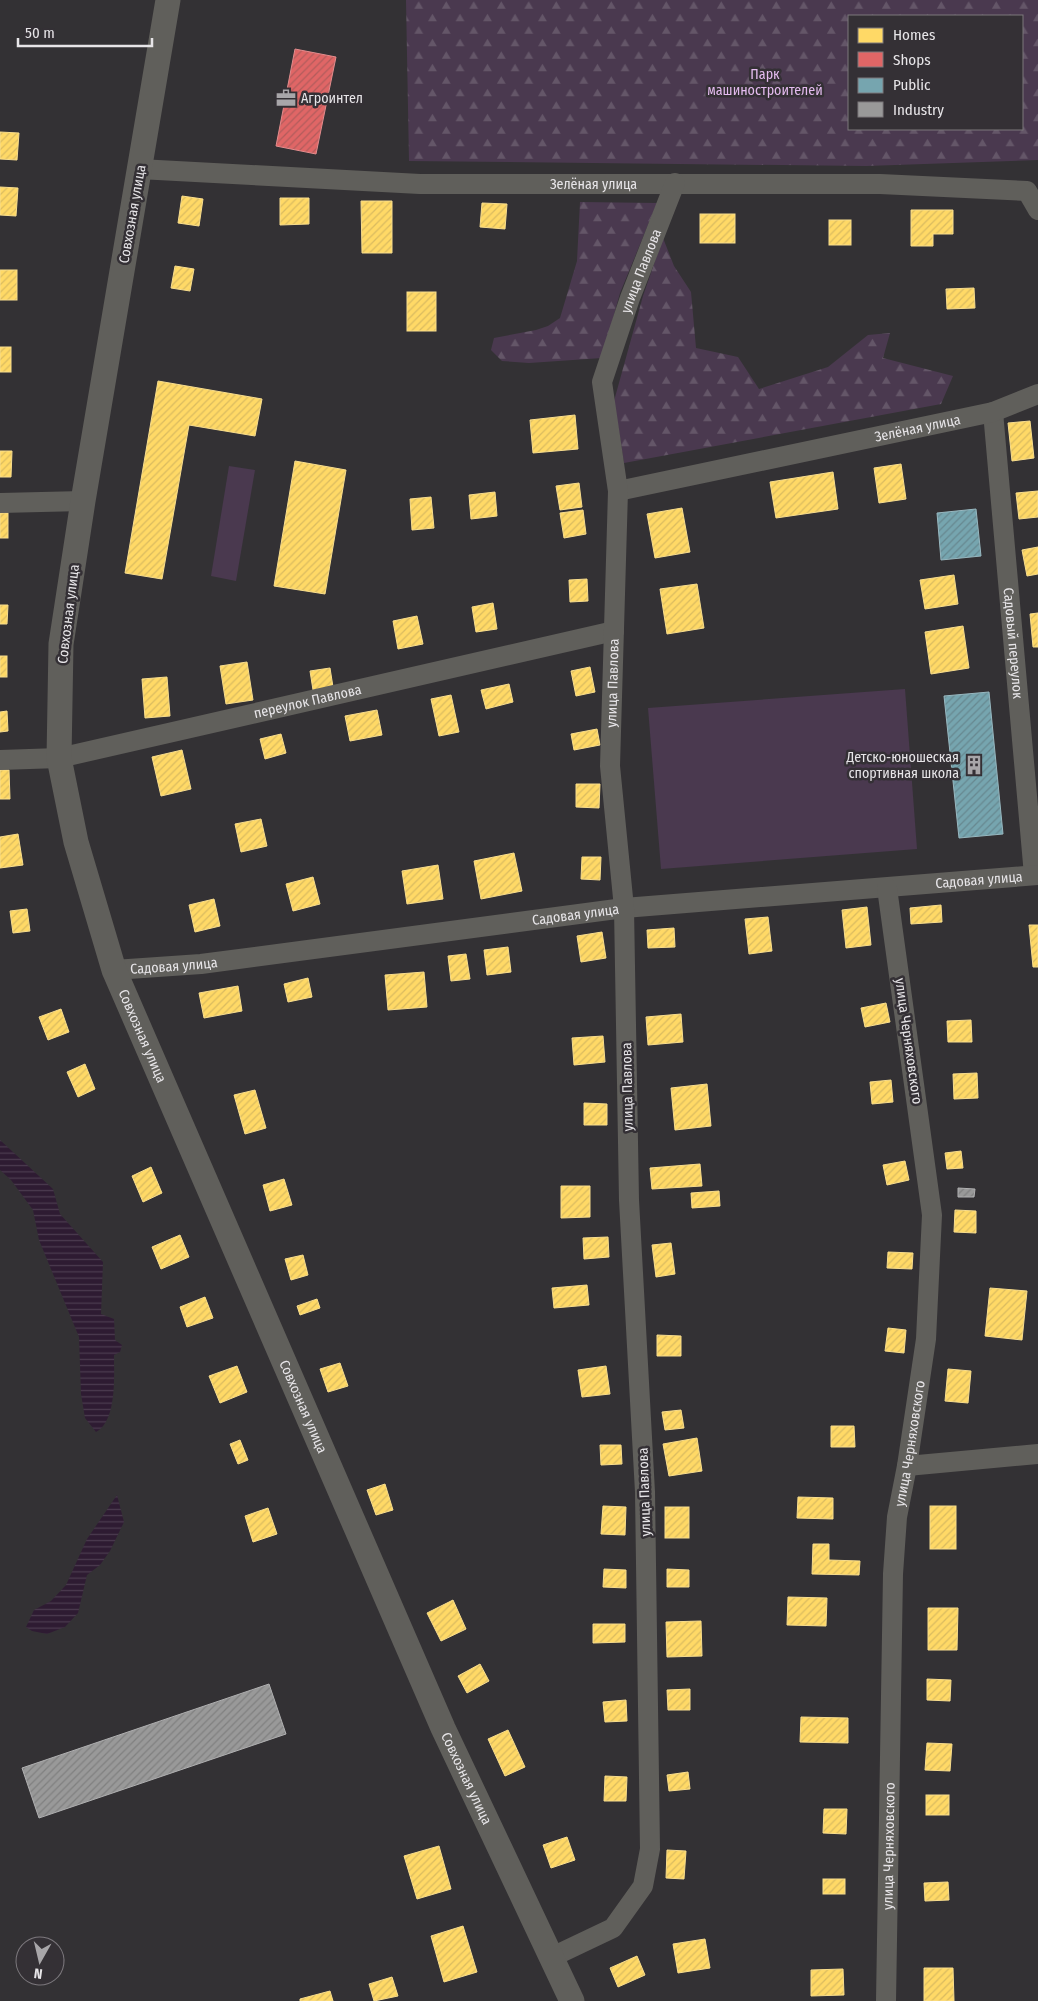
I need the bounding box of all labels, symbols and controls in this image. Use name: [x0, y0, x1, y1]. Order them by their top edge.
scale bar: [18, 15, 151, 47]
legend: [848, 15, 1023, 130]
text: 50 m: [25, 24, 55, 42]
text: Homes: [893, 26, 935, 44]
text: Shops: [893, 51, 931, 69]
park label: Парк машиностроителей: [707, 66, 823, 99]
text: Public: [893, 76, 931, 94]
office icon: Агроинтел: [275, 87, 297, 109]
place label: Агроинтел: [301, 90, 363, 107]
text: Industry: [893, 101, 944, 119]
street label: Совхозная улица: [115, 163, 150, 265]
street label: Зелёная улица: [550, 176, 637, 193]
street label: улица Павлова: [618, 226, 665, 315]
street label: Зелёная улица: [873, 411, 962, 446]
street label: Совхозная улица: [54, 563, 83, 665]
street label: Садовый переулок: [1000, 587, 1026, 700]
street label: улица Павлова: [603, 638, 623, 728]
street label: переулок Павлова: [252, 681, 363, 722]
place label: Детско-юношеская спортивная школа: [845, 749, 959, 782]
building icon: Детско-юношеская спортивная школа: [963, 754, 985, 776]
street label: Садовая улица: [935, 868, 1023, 892]
street label: Садовая улица: [531, 901, 620, 929]
street label: Садовая улица: [130, 954, 219, 978]
street label: улица Черняховского: [891, 977, 926, 1105]
street label: Совхозная улица: [114, 987, 170, 1086]
street label: улица Павлова: [618, 1042, 637, 1132]
street label: Совхозная улица: [275, 1358, 331, 1456]
street label: улица Черняховского: [891, 1379, 929, 1508]
street label: улица Павлова: [634, 1447, 655, 1537]
street label: Совхозная улица: [437, 1730, 495, 1827]
street label: улица Черняховского: [879, 1782, 899, 1910]
north arrow: [15, 1936, 65, 1986]
text: N: [33, 1964, 44, 1982]

